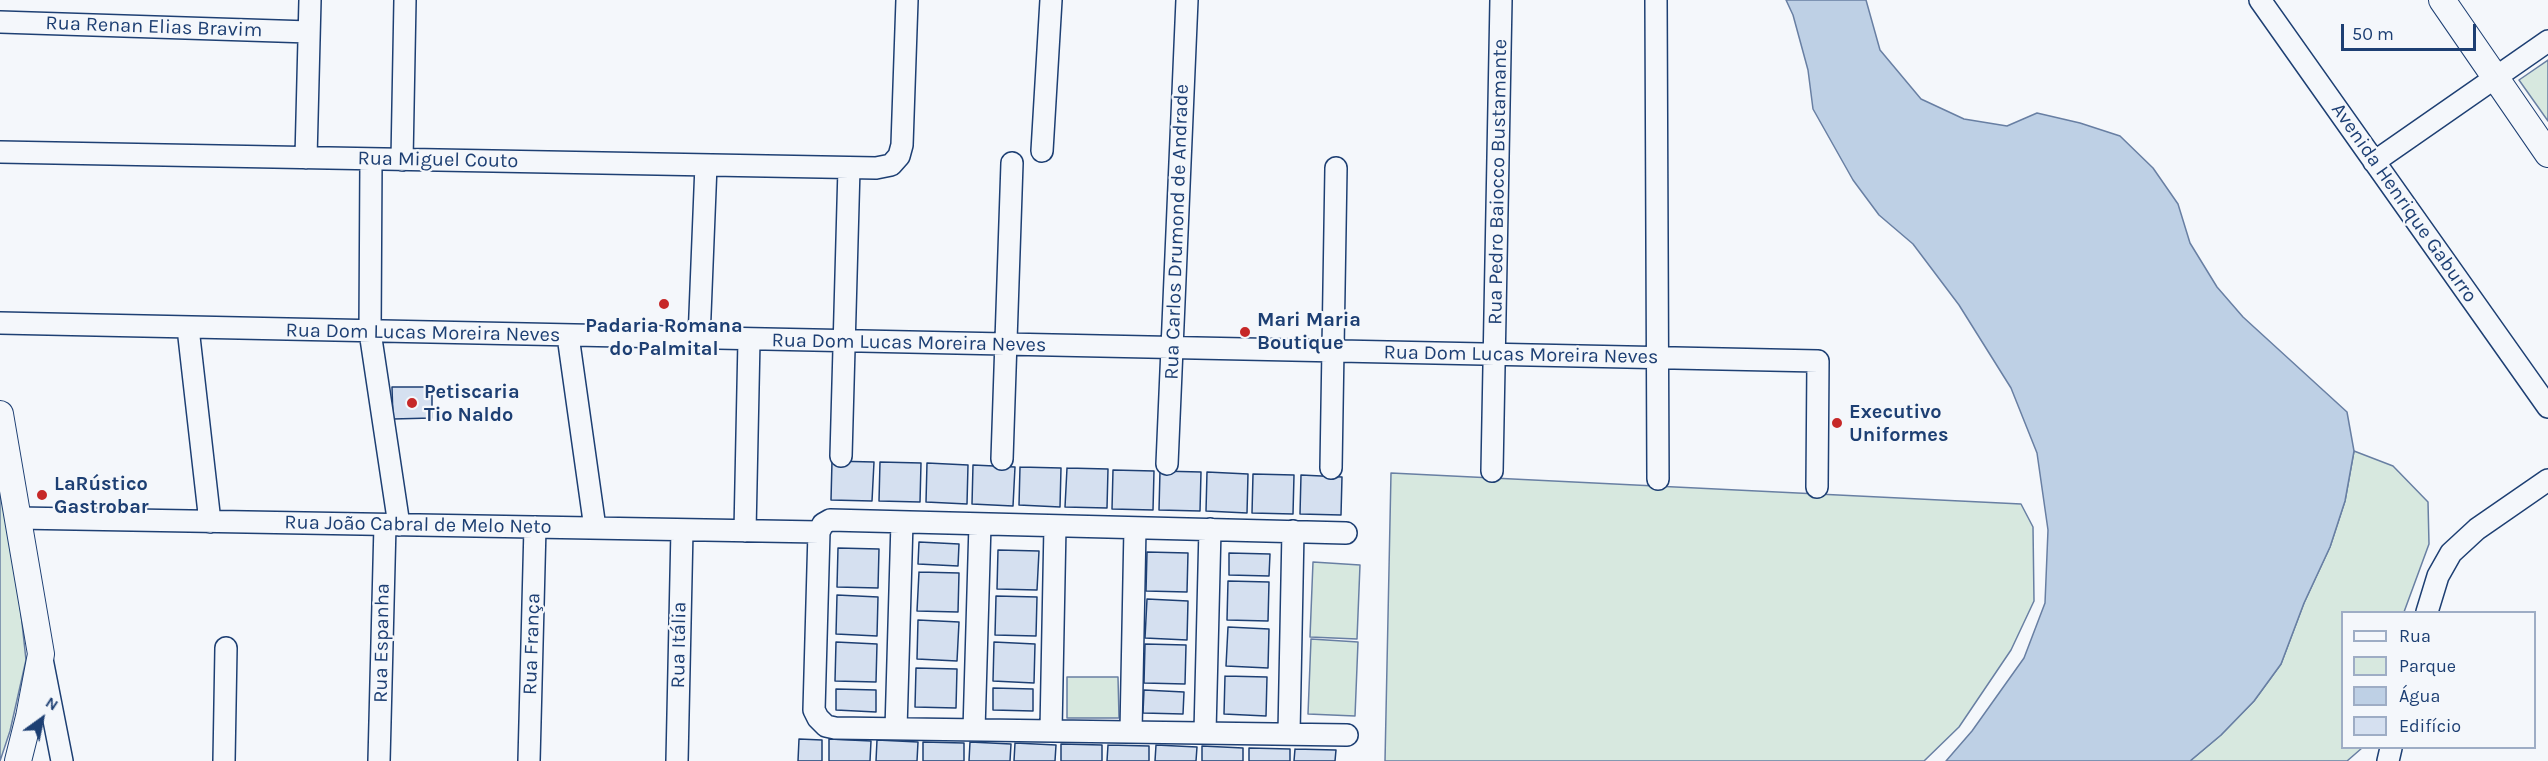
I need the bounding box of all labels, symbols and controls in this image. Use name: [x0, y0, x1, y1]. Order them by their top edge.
street label: Rua Renan Elias Bravim: [45, 11, 263, 43]
scale bar: [2344, 12, 2479, 50]
text: 50 m: [2352, 23, 2394, 45]
street label: Rua Pedro Baiocco Bustamante: [1484, 39, 1512, 325]
street label: Rua Carlos Drumond de Andrade: [1160, 84, 1194, 380]
street label: Avenida Henrique Gaburro: [2326, 99, 2482, 307]
street label: Rua Miguel Couto: [357, 147, 519, 173]
marker: Padaria Romana do Palmital: [657, 297, 671, 311]
place label: Mari Maria Boutique: [1257, 308, 1361, 355]
place label: Padaria Romana do Palmital: [585, 314, 743, 361]
street label: Rua Dom Lucas Moreira Neves: [285, 319, 561, 347]
marker: Mari Maria Boutique: [1238, 325, 1252, 339]
street label: Rua Dom Lucas Moreira Neves: [771, 329, 1047, 357]
street label: Rua Dom Lucas Moreira Neves: [1383, 341, 1659, 369]
place label: Petiscaria Tio Naldo: [424, 380, 520, 427]
marker: Petiscaria Tio Naldo: [405, 396, 419, 410]
place label: Executivo Uniformes: [1849, 400, 1948, 447]
marker: Executivo Uniformes: [1830, 416, 1844, 430]
place label: LaRústico Gastrobar: [54, 472, 149, 519]
marker: LaRústico Gastrobar: [35, 488, 49, 502]
street label: Rua João Cabral de Melo Neto: [284, 511, 552, 539]
street label: Rua Espanha: [369, 583, 395, 703]
street label: Rua França: [518, 592, 546, 696]
street label: Rua Itália: [666, 601, 692, 689]
legend: [2341, 611, 2536, 749]
text: Rua: [2399, 625, 2431, 647]
text: Parque: [2399, 655, 2456, 677]
text: Água: [2399, 685, 2440, 707]
north arrow: [12, 689, 72, 749]
text: N: [42, 692, 62, 715]
text: Edifício: [2399, 715, 2461, 737]

